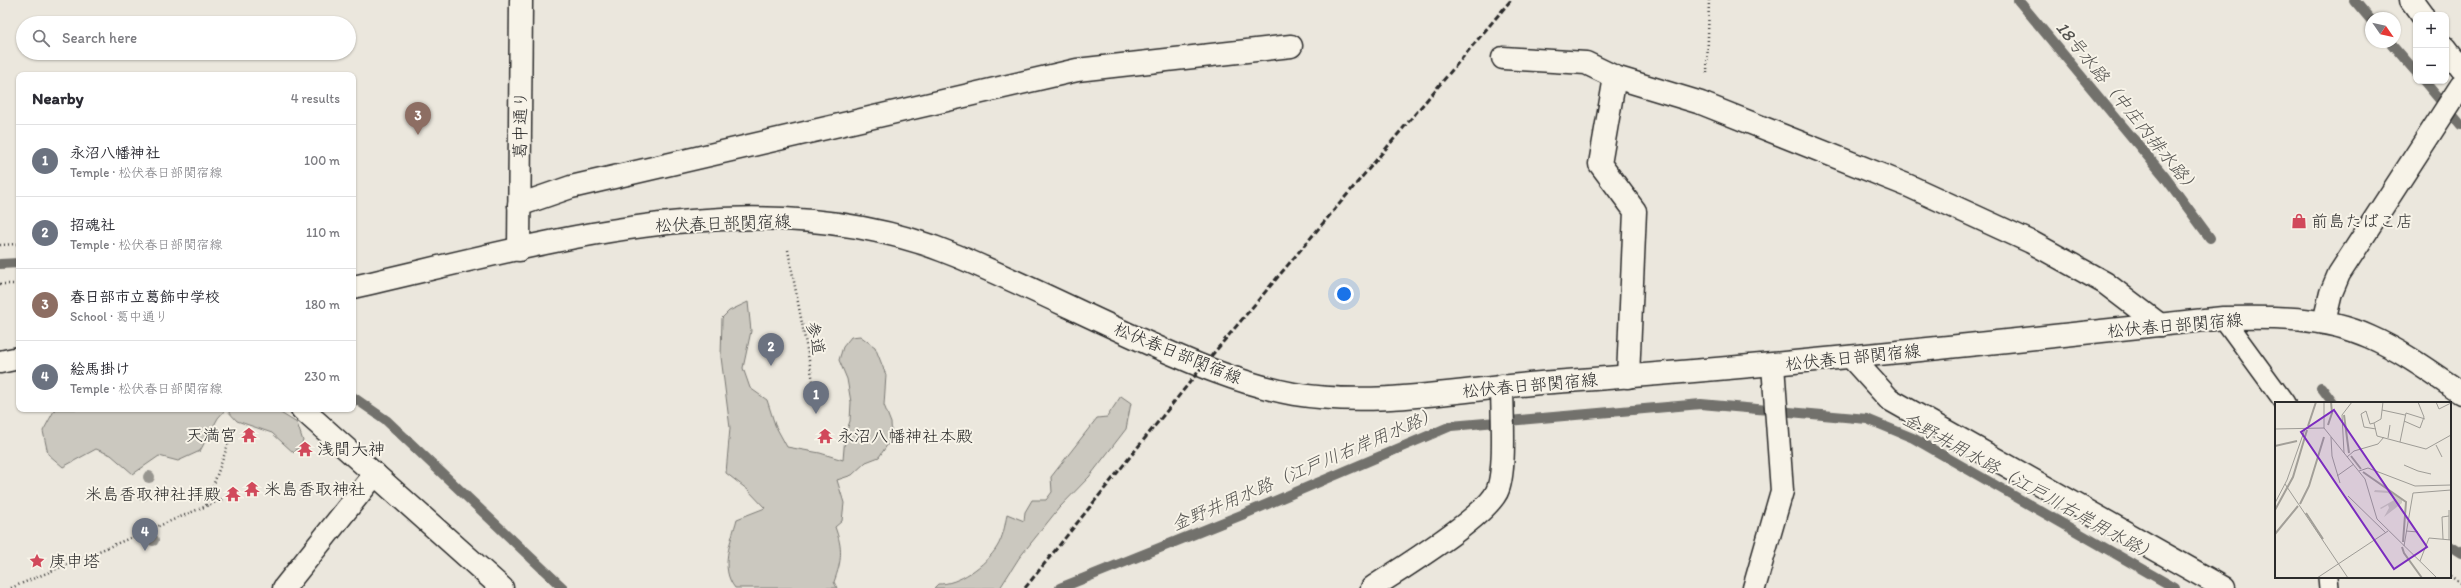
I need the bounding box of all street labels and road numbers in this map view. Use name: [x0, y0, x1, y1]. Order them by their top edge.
street label: 葛中通り: [509, 91, 531, 159]
street label: 松伏春日部関宿線: [655, 211, 791, 235]
street label: 松伏春日部関宿線: [2106, 309, 2244, 341]
street label: 松伏春日部関宿線: [1111, 318, 1245, 388]
street label: 参道: [803, 319, 829, 357]
street label: 松伏春日部関宿線: [1784, 340, 1922, 374]
street label: 松伏春日部関宿線: [1461, 369, 1599, 401]

